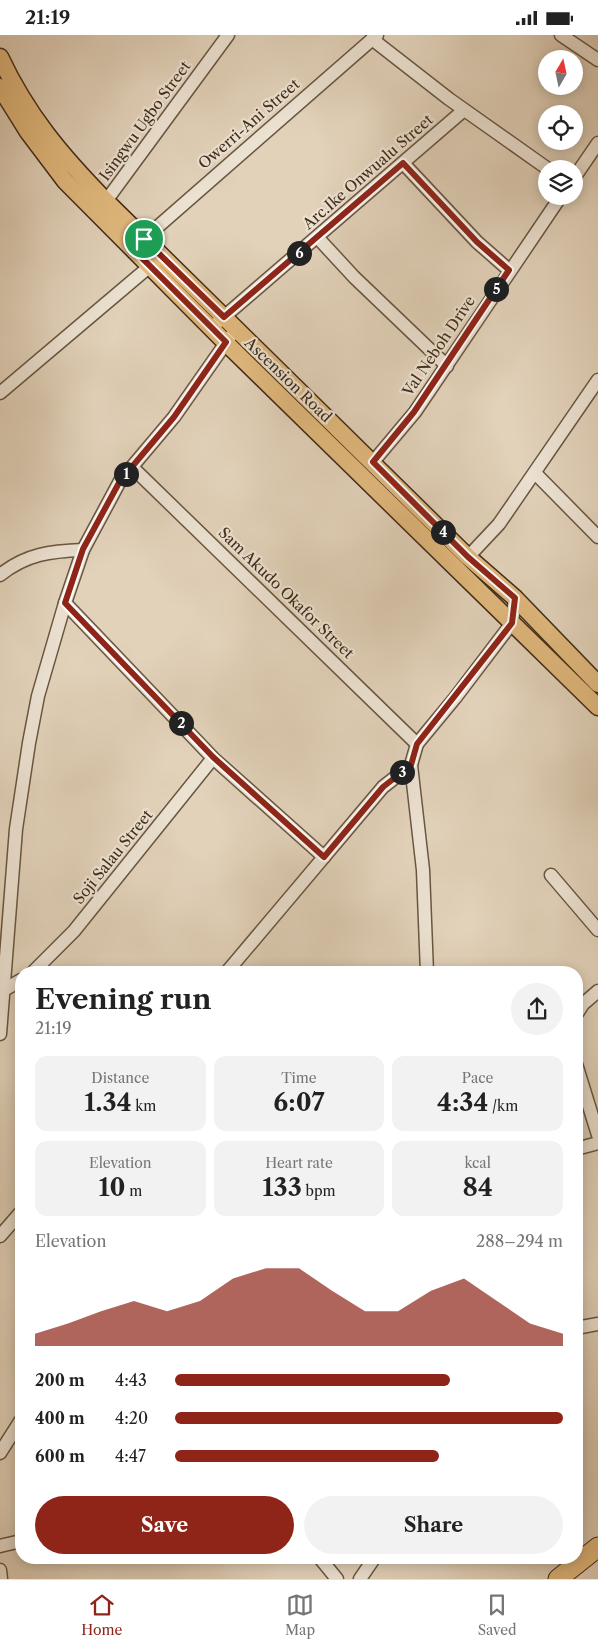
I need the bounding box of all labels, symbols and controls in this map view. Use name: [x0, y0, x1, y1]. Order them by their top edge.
text: 21:19: [25, 6, 70, 29]
north arrow: [538, 50, 582, 95]
map controls: [538, 50, 583, 205]
street label: Isingwu Ugbo Street: [95, 57, 195, 184]
street label: Owerri-Ani Street: [194, 74, 304, 173]
button: locate: [538, 105, 583, 150]
street label: Arc.Ike Onwualu Street: [298, 109, 437, 234]
button: layers: [538, 160, 583, 205]
pin: [123, 218, 165, 260]
icon: arrive: [130, 225, 158, 253]
pin: 6: [286, 241, 312, 265]
text: 6: [295, 244, 304, 262]
pin: 5: [484, 277, 508, 301]
text: 5: [493, 280, 500, 298]
street label: Val Neboh Drive: [397, 292, 479, 400]
street label: Ascension Road: [240, 332, 336, 426]
pin: 1: [114, 461, 138, 487]
text: 1: [123, 465, 130, 483]
pin: 4: [430, 519, 456, 545]
street label: Sam Akudo Okafor Street: [215, 523, 359, 663]
text: 4: [439, 523, 448, 541]
pin: 2: [168, 711, 194, 735]
text: 2: [177, 714, 186, 732]
pin: 3: [390, 759, 414, 785]
text: 3: [399, 763, 406, 781]
street label: Soji Salau Street: [69, 805, 157, 908]
text: Evening run: [35, 982, 211, 1016]
button: share: [511, 983, 563, 1035]
text: 21:19: [35, 1018, 72, 1038]
text: Distance: [91, 1069, 149, 1087]
text: Time: [281, 1069, 317, 1087]
text: Pace: [462, 1069, 493, 1087]
text: 1.34: [84, 1087, 131, 1118]
text: 6:07: [273, 1087, 325, 1118]
text: 4:34: [437, 1087, 488, 1118]
text: km: [131, 1097, 156, 1115]
text: /km: [488, 1097, 518, 1115]
text: Elevation: [89, 1154, 152, 1172]
text: Heart rate: [265, 1154, 333, 1172]
text: kcal: [464, 1154, 491, 1172]
text: 10: [98, 1172, 125, 1203]
text: 133: [262, 1172, 302, 1203]
text: 84: [463, 1172, 493, 1203]
text: m: [125, 1182, 142, 1200]
text: bpm: [302, 1182, 336, 1200]
text: Elevation: [35, 1231, 106, 1251]
text: 288–294 m: [476, 1231, 563, 1251]
text: 200 m: [35, 1370, 85, 1390]
text: 4:43: [115, 1370, 147, 1390]
text: 400 m: [35, 1408, 85, 1428]
text: 4:20: [115, 1408, 148, 1428]
text: 600 m: [35, 1446, 85, 1466]
text: 4:47: [115, 1446, 146, 1466]
button: Save: [35, 1496, 294, 1554]
button: Share: [304, 1496, 563, 1554]
tab: Home: [81, 1591, 122, 1639]
tab: Map: [285, 1591, 315, 1639]
tab: Saved: [478, 1591, 517, 1639]

